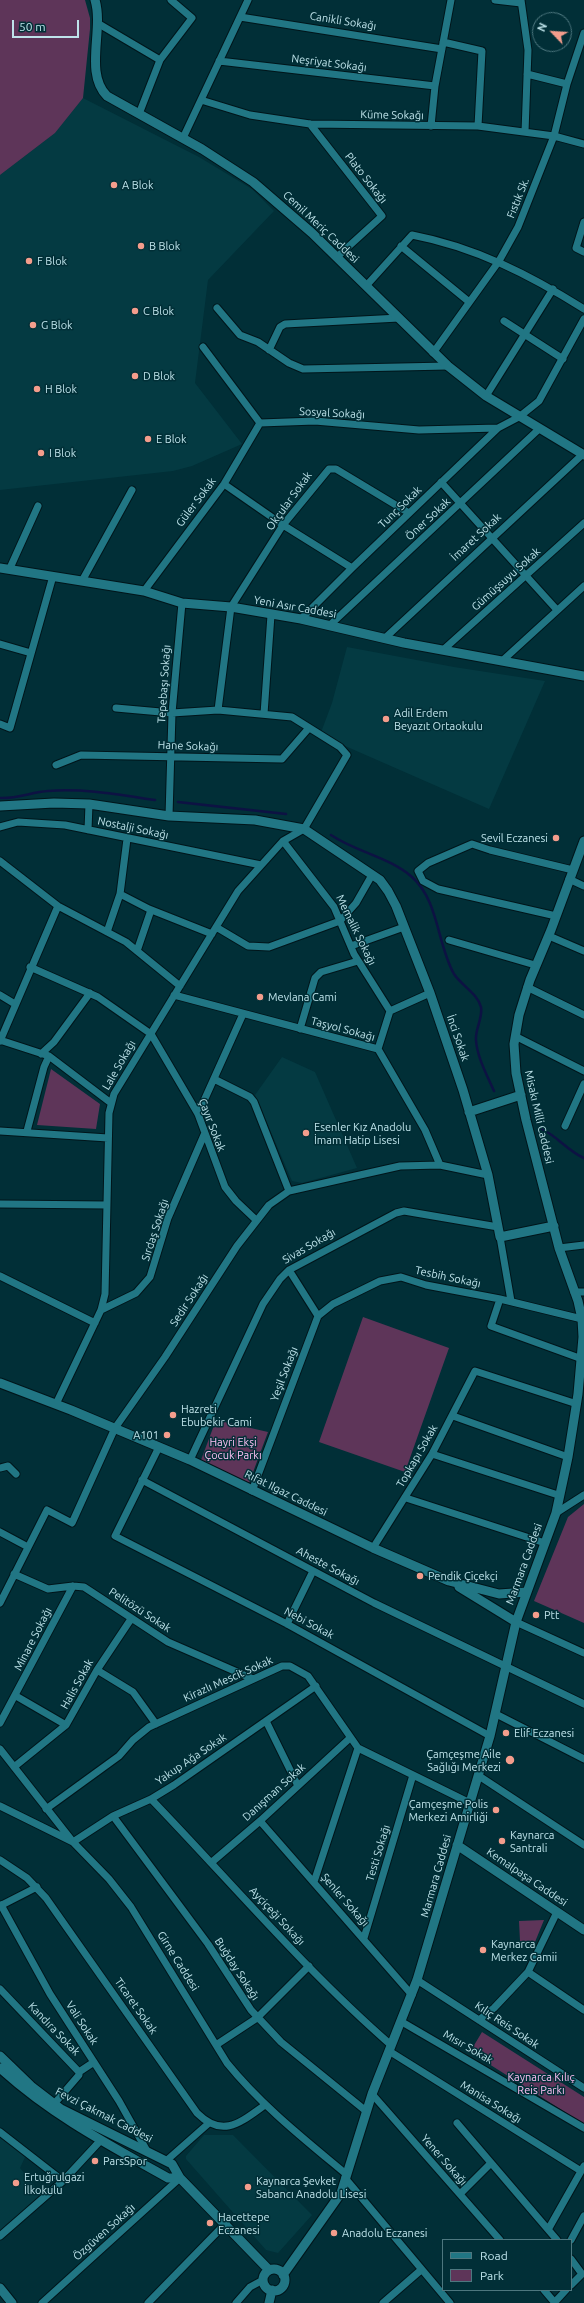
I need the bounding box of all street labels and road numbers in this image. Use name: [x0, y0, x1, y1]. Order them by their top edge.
street label: Canikli Sokağı: [309, 9, 377, 33]
street label: Neşriyat Sokağı: [291, 52, 367, 74]
street label: Küme Sokağı: [360, 108, 424, 122]
street label: Plato Sokağı: [342, 150, 390, 206]
street label: Fıstık Sk.: [504, 176, 532, 220]
street label: Cemil Meriç Caddesi: [280, 188, 362, 266]
street label: Sosyal Sokağı: [299, 405, 365, 421]
street label: Okçular Sokak: [263, 469, 315, 533]
street label: Güler Sokak: [173, 475, 219, 529]
street label: Tunç Sokak: [376, 483, 424, 531]
street label: Öner Sokak: [403, 495, 453, 543]
street label: İmaret Sokak: [448, 510, 504, 564]
street label: Gümüşsuyu Sokak: [469, 545, 543, 613]
street label: Yeni Asır Caddesi: [253, 593, 337, 621]
street label: Tepebaşı Sokağı: [155, 644, 173, 724]
street label: Hane Sokağı: [157, 738, 219, 754]
street label: Nostalji Sokağı: [96, 814, 170, 842]
street label: Memalik Sokağı: [333, 893, 379, 967]
street label: İnci Sokak: [444, 1013, 472, 1063]
street label: Taşyol Sokağı: [310, 1014, 376, 1044]
street label: Lale Sokağı: [100, 1038, 138, 1092]
street label: Misakı Milli Caddesi: [522, 1069, 556, 1165]
street label: Çayır Sokak: [196, 1096, 228, 1154]
street label: Sırdaş Sokağı: [139, 1197, 171, 1263]
street label: Sivas Sokağı: [280, 1226, 338, 1266]
street label: Tesbih Sokağı: [414, 1264, 482, 1290]
street label: Sedir Sokağı: [167, 1271, 211, 1329]
street label: Yeşil Sokağı: [268, 1345, 300, 1403]
street label: Topkapı Sokak: [394, 1422, 440, 1490]
street label: Rıfat Ilgaz Caddesi: [243, 1467, 329, 1519]
street label: Marmara Caddesi: [503, 1521, 545, 1607]
street label: Aheste Sokağı: [294, 1544, 362, 1588]
street label: Pelitözü Sokak: [106, 1585, 174, 1635]
street label: Nebi Sokak: [282, 1604, 336, 1642]
street label: Minare Sokağı: [11, 1605, 55, 1673]
street label: Kirazlı Mescit Sokak: [181, 1653, 275, 1705]
street label: Halis Sokak: [58, 1657, 96, 1711]
street label: Yakup Ağa Sokak: [153, 1730, 229, 1788]
street label: Danışman Sokak: [240, 1760, 308, 1824]
street label: Testi Sokağı: [363, 1823, 393, 1883]
street label: Marmara Caddesi: [418, 1833, 454, 1919]
street label: Kemalpaşa Caddesi: [484, 1845, 570, 1909]
street label: Şenler Sokağı: [318, 1871, 372, 1929]
street label: Ayçiçeği Sokağı: [247, 1884, 307, 1948]
street label: Girne Caddesi: [154, 1929, 202, 1993]
street label: Buğday Sokağı: [212, 1935, 262, 2003]
street label: Ticaret Sokak: [112, 1975, 160, 2037]
street label: Vali Sokak: [63, 1999, 101, 2047]
street label: Kılıç Reis Sokak: [472, 1999, 542, 2051]
street label: Kandıra Sokak: [25, 2000, 83, 2058]
street label: Mısır Sokak: [441, 2027, 495, 2067]
street label: Manisa Sokağı: [458, 2078, 524, 2126]
street label: Fevzi Çakmak Caddesi: [53, 2085, 155, 2145]
street label: Yener Sokağı: [418, 2132, 470, 2188]
street label: Özgüven Sokağı: [70, 2201, 138, 2263]

